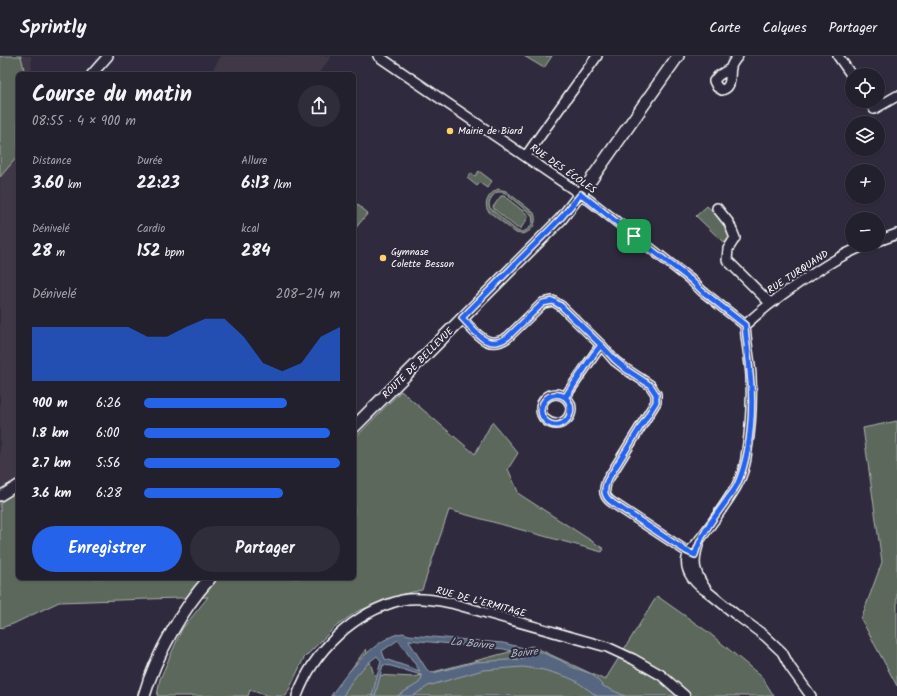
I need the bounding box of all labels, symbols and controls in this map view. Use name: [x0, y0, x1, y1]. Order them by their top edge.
text: Sprintly: [20, 13, 87, 43]
text: Carte: [709, 17, 741, 39]
text: Calques: [763, 17, 807, 39]
text: Partager: [829, 17, 877, 39]
map controls: [845, 68, 885, 252]
button: locate: [845, 68, 885, 108]
text: Course du matin: [32, 78, 192, 113]
button: share: [298, 85, 340, 127]
text: 08:55 · 4 × 900 m: [32, 111, 136, 132]
button: layers: [845, 116, 885, 156]
place label: Mairie de Biard: [458, 123, 523, 139]
marker: Mairie de Biard: [445, 126, 455, 136]
street label: RUE DES ÉCOLES: [527, 140, 600, 198]
text: Distance: [32, 152, 72, 170]
text: Durée: [137, 152, 162, 170]
text: Allure: [241, 152, 267, 170]
button: +: [845, 164, 885, 204]
text: 3.60: [32, 170, 63, 197]
text: 22:23: [137, 170, 180, 197]
text: 6:13: [241, 170, 269, 197]
text: km: [63, 176, 82, 194]
text: /km: [269, 176, 291, 194]
button: −: [845, 212, 885, 252]
pin: [617, 219, 651, 253]
text: Dénivelé: [32, 220, 70, 238]
text: Cardio: [137, 220, 165, 238]
text: kcal: [241, 220, 259, 238]
icon: arrive: [623, 225, 645, 247]
text: 28: [32, 238, 52, 265]
text: 152: [137, 238, 160, 265]
text: 284: [241, 238, 271, 265]
text: m: [52, 244, 65, 262]
text: bpm: [160, 244, 185, 262]
place label: Gymnase Colette Besson: [391, 244, 454, 272]
street label: RUE TURQUAND: [764, 246, 832, 298]
marker: Gymnase Colette Besson: [378, 253, 388, 263]
text: Dénivelé: [32, 284, 76, 305]
text: 208–214 m: [276, 284, 340, 305]
street label: ROUTE DE BELLEVUE: [379, 323, 458, 402]
text: 900 m: [32, 393, 68, 414]
text: 6:26: [96, 393, 121, 414]
text: 1.8 km: [32, 423, 69, 444]
text: 6:00: [96, 423, 119, 444]
text: 2.7 km: [32, 453, 71, 474]
text: 5:56: [96, 453, 120, 474]
text: 3.6 km: [32, 483, 71, 504]
text: 6:28: [96, 483, 122, 504]
button: Enregistrer: [32, 526, 182, 572]
button: Partager: [190, 526, 340, 572]
street label: RUE DE L’ERMITAGE: [434, 582, 529, 622]
water label: La Boivre: [449, 633, 496, 655]
water label: Boivre: [509, 642, 540, 663]

